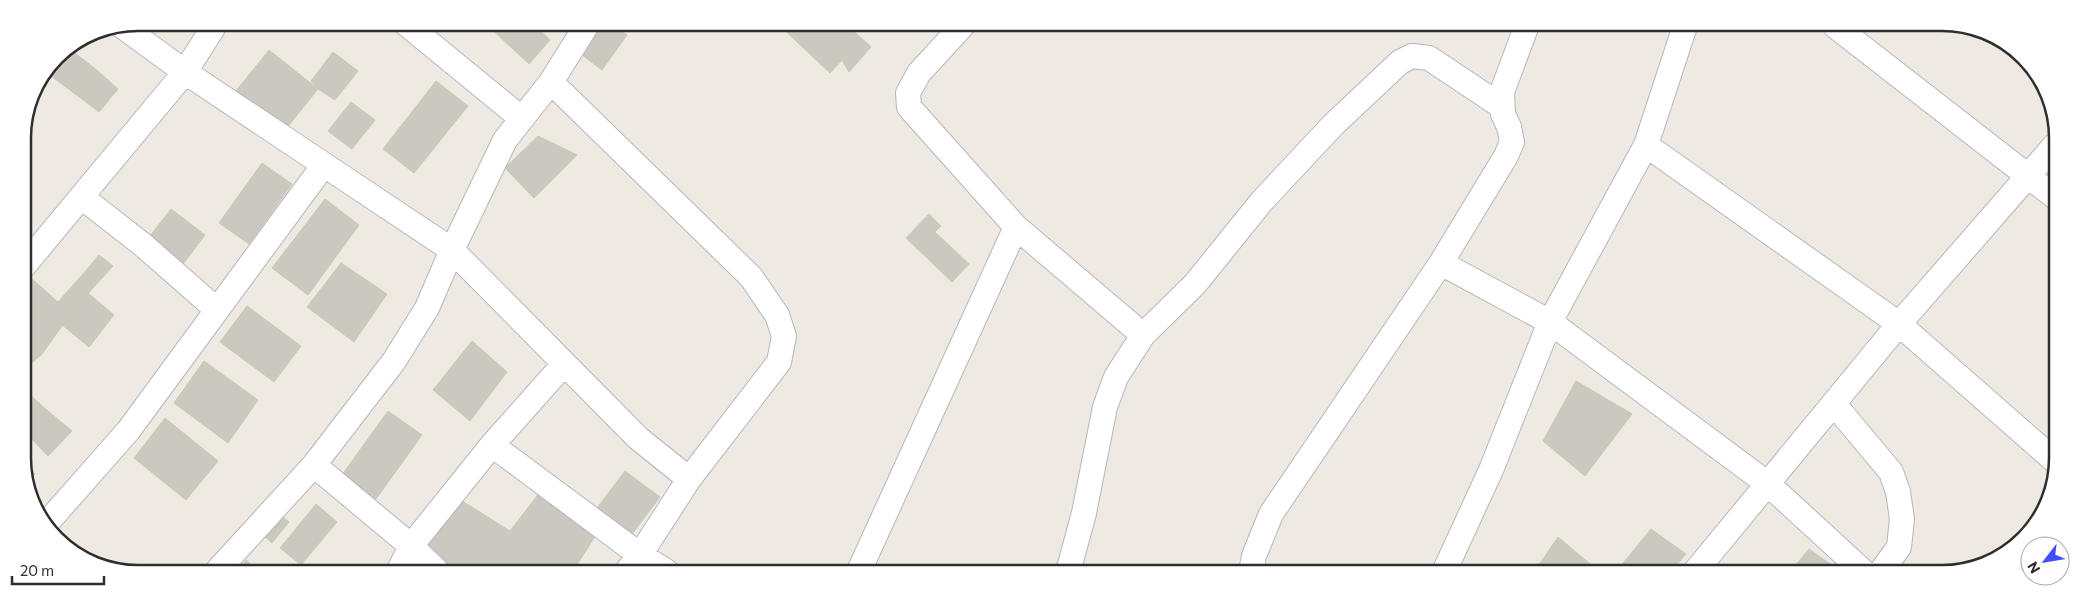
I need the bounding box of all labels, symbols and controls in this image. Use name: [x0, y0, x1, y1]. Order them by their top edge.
north arrow: [2020, 536, 2070, 586]
scale bar: [12, 554, 105, 586]
text: N: [2023, 559, 2043, 577]
text: 20 m: [20, 561, 54, 579]

